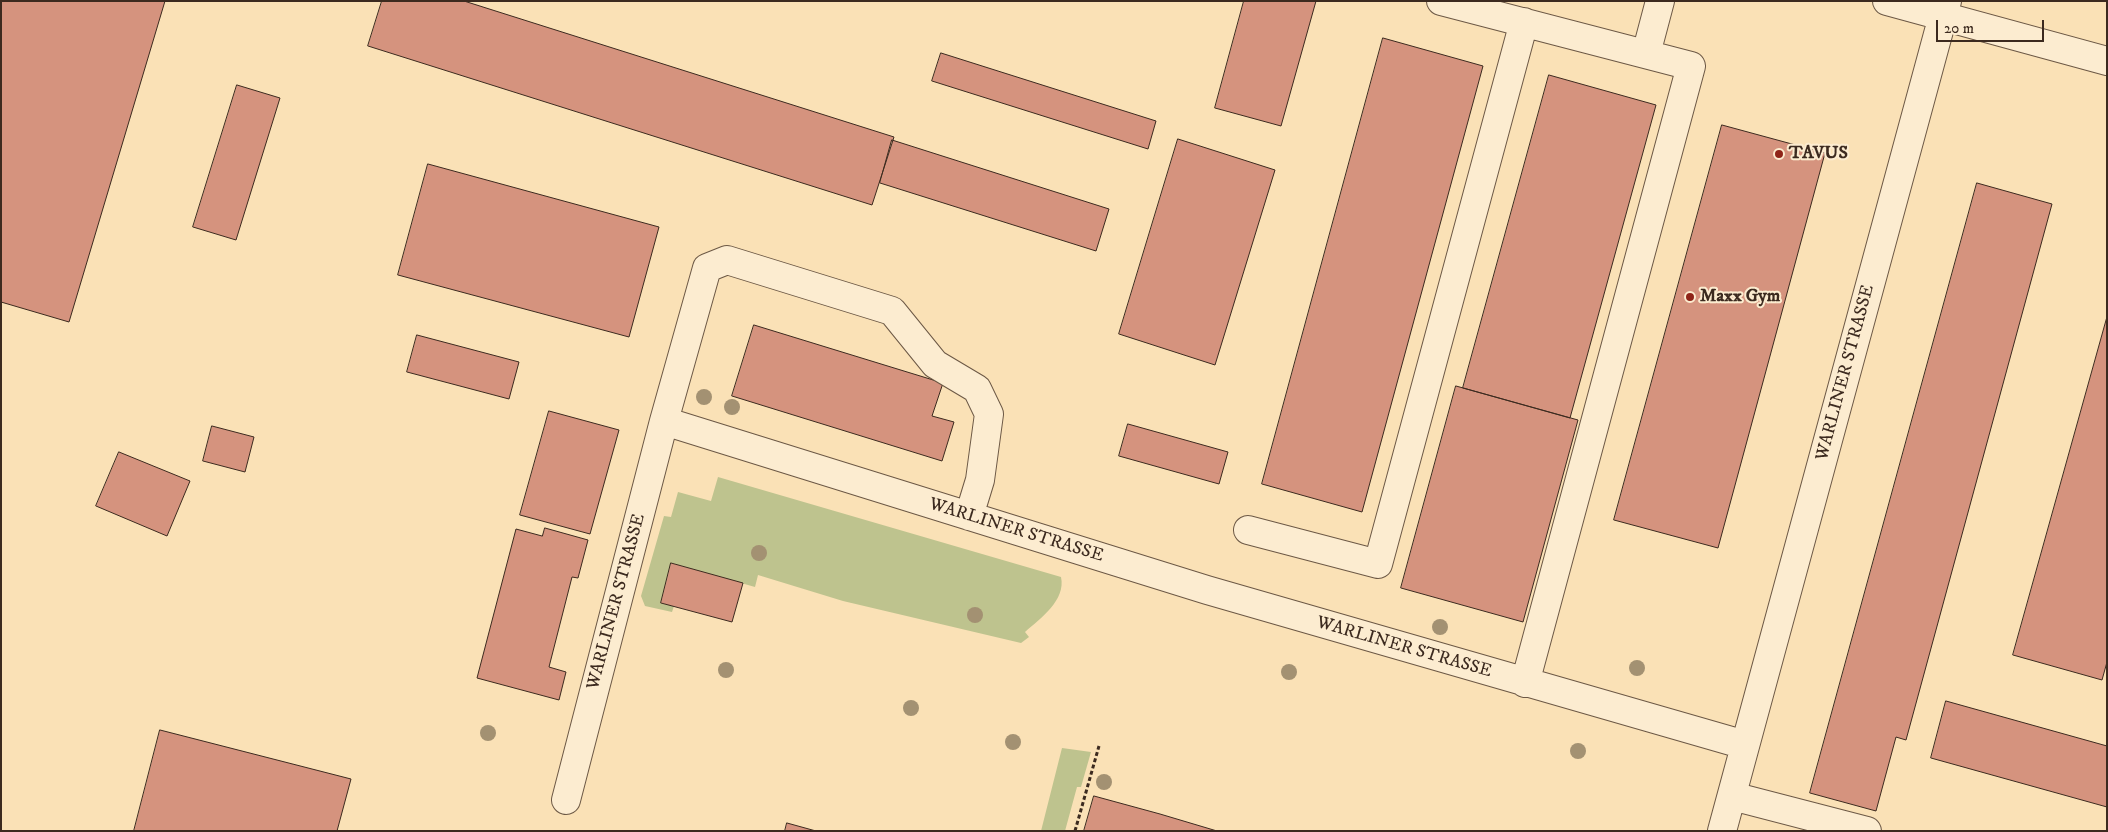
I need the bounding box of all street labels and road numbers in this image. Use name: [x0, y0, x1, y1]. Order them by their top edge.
street label: WARLINER STRASSE: [1812, 283, 1880, 463]
street label: WARLINER STRASSE: [926, 494, 1106, 568]
street label: WARLINER STRASSE: [583, 512, 651, 692]
street label: WARLINER STRASSE: [1314, 613, 1494, 683]

